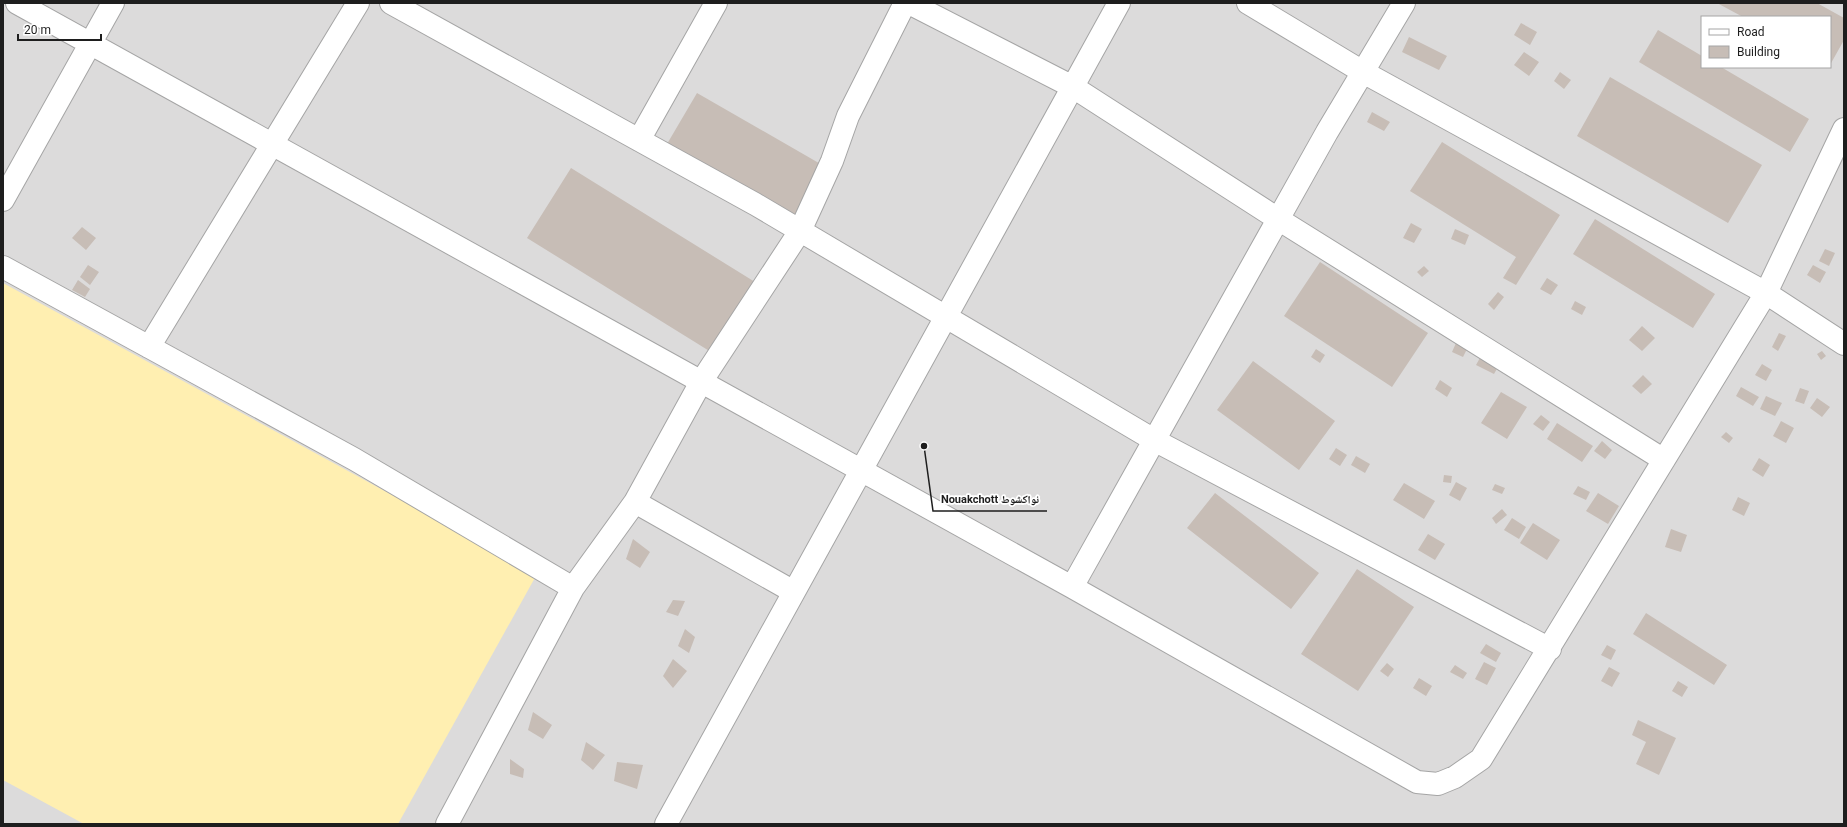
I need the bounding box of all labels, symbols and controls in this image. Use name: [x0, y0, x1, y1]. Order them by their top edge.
scale bar: [18, 16, 101, 42]
legend: [1701, 16, 1831, 68]
text: 20 m: [24, 23, 51, 37]
text: Road: [1737, 25, 1765, 39]
text: Building: [1737, 45, 1780, 59]
callout: Nouakchott نواكشوط: [933, 488, 1047, 511]
text: Nouakchott نواكشوط: [941, 493, 1039, 506]

